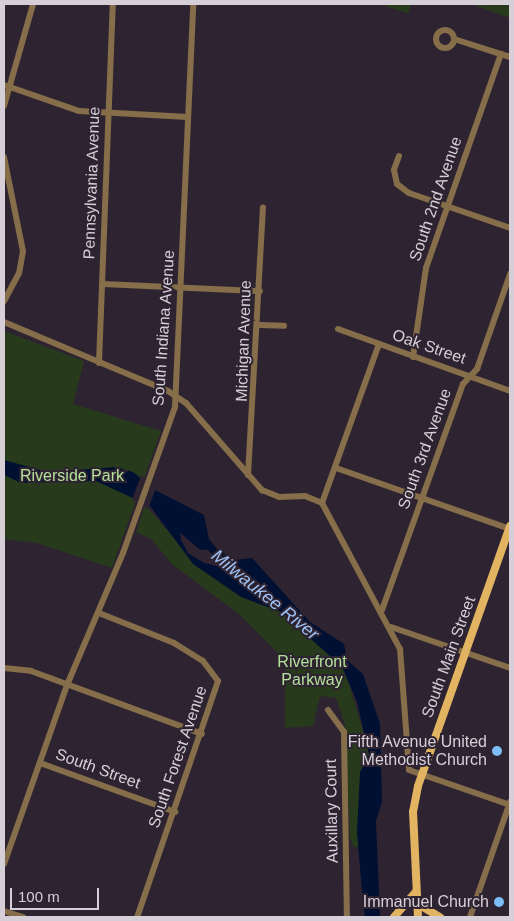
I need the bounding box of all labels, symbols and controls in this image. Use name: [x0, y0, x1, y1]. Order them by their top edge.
street label: Pennsylvania Avenue: [80, 106, 104, 260]
street label: South 2nd Avenue: [406, 134, 466, 264]
street label: South Indiana Avenue: [149, 249, 179, 407]
street label: Michigan Avenue: [232, 279, 256, 403]
street label: Oak Street: [390, 325, 468, 369]
street label: South 3rd Avenue: [394, 386, 456, 512]
park label: Riverside Park: [20, 466, 124, 486]
water label: Milwaukee River: [207, 545, 323, 645]
street label: South Main Street: [418, 594, 480, 720]
park label: Riverfront Parkway: [277, 652, 347, 690]
street label: South Forest Avenue: [145, 683, 211, 831]
place label: Fifth Avenue United Methodist Church: [347, 732, 487, 770]
street label: South Street: [53, 745, 143, 793]
marker: Fifth Avenue United Methodist Church: [491, 745, 503, 757]
street label: Auxillary Court: [321, 759, 343, 863]
scale bar: [12, 878, 101, 910]
text: 100 m: [18, 888, 60, 905]
place label: Immanuel Church: [363, 892, 489, 912]
marker: Immanuel Church: [493, 896, 505, 908]

